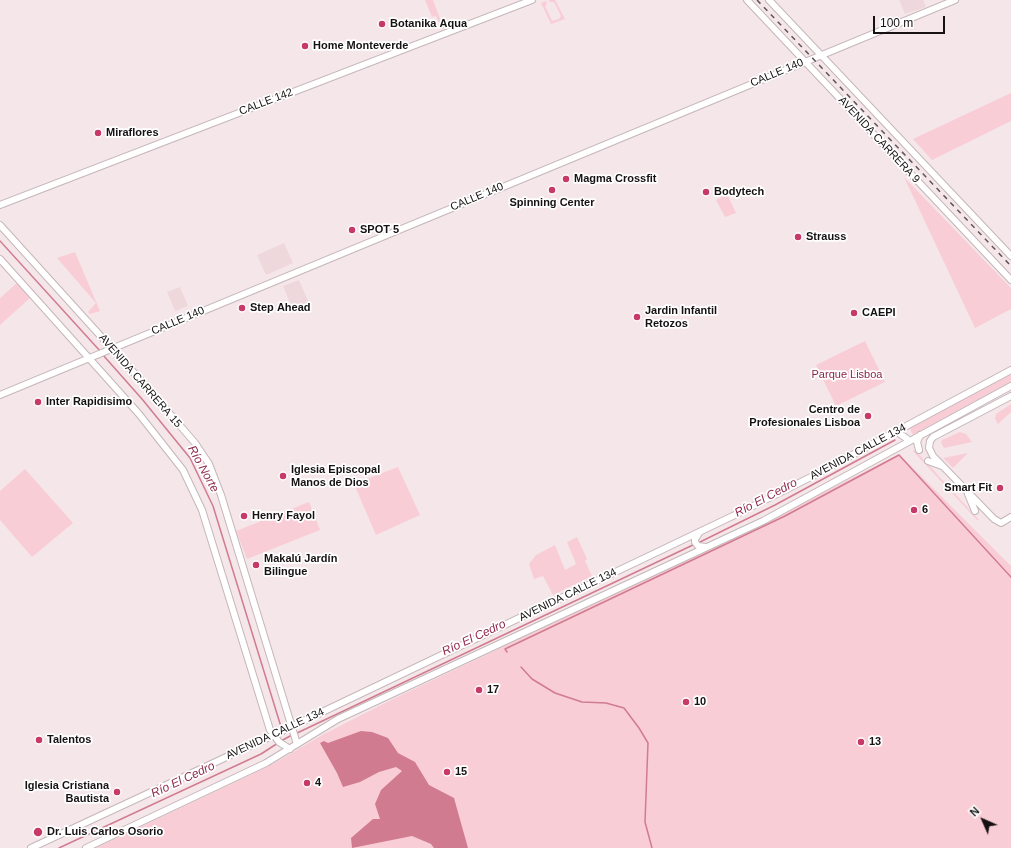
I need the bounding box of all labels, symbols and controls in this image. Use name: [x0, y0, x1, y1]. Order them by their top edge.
scale bar: [875, 8, 947, 34]
text: 100 m: [880, 16, 913, 30]
place label: Botanika Aqua: [390, 17, 467, 31]
marker: Botanika Aqua: [377, 19, 387, 29]
place label: Home Monteverde: [313, 39, 408, 53]
marker: Home Monteverde: [300, 41, 310, 51]
street label: CALLE 140: [749, 56, 805, 90]
street label: CALLE 142: [237, 86, 295, 118]
street label: AVENIDA CARRERA 9: [835, 94, 923, 186]
place label: Miraflores: [106, 126, 159, 140]
marker: Miraflores: [93, 128, 103, 138]
place label: Magma Crossfit: [574, 172, 657, 186]
marker: Magma Crossfit: [561, 174, 571, 184]
street label: CALLE 140: [449, 180, 505, 214]
marker: Spinning Center: [547, 185, 557, 195]
place label: Bodytech: [714, 185, 764, 199]
marker: Bodytech: [701, 187, 711, 197]
place label: Spinning Center: [510, 196, 594, 210]
place label: SPOT 5: [360, 223, 399, 237]
marker: SPOT 5: [347, 225, 357, 235]
place label: Strauss: [806, 230, 846, 244]
marker: Strauss: [793, 232, 803, 242]
place label: Step Ahead: [250, 301, 311, 315]
marker: Step Ahead: [237, 303, 247, 313]
street label: CALLE 140: [150, 304, 206, 338]
place label: Jardin Infantil Retozos: [645, 304, 717, 330]
place label: CAEPI: [862, 306, 896, 320]
marker: CAEPI: [849, 308, 859, 318]
marker: Jardin Infantil Retozos: [632, 312, 642, 322]
street label: AVENIDA CARRERA 15: [96, 332, 184, 430]
park label: Parque Lisboa: [812, 368, 882, 382]
place label: Inter Rapidisimo: [46, 395, 132, 409]
marker: Inter Rapidisimo: [33, 397, 43, 407]
place label: Centro de Profesionales Lisboa: [749, 403, 860, 429]
marker: Centro de Profesionales Lisboa: [863, 411, 873, 421]
street label: AVENIDA CALLE 134: [808, 421, 908, 483]
water label: Río Norte: [184, 443, 222, 495]
place label: Iglesia Episcopal Manos de Dios: [291, 463, 380, 489]
marker: Iglesia Episcopal Manos de Dios: [278, 471, 288, 481]
water label: Río El Cedro: [732, 476, 800, 520]
place label: Smart Fit: [944, 481, 992, 495]
marker: Smart Fit: [995, 483, 1005, 493]
place label: 6: [922, 503, 928, 517]
marker: 6: [909, 505, 919, 515]
place label: Henry Fayol: [252, 509, 315, 523]
marker: Henry Fayol: [239, 511, 249, 521]
place label: Makalú Jardín Bilingue: [264, 552, 337, 578]
marker: Makalú Jardín Bilingue: [251, 560, 261, 570]
street label: AVENIDA CALLE 134: [517, 566, 619, 624]
water label: Río El Cedro: [440, 617, 508, 659]
place label: 17: [487, 683, 499, 697]
marker: 17: [474, 685, 484, 695]
place label: 10: [694, 695, 706, 709]
marker: 10: [681, 697, 691, 707]
street label: AVENIDA CALLE 134: [224, 705, 326, 763]
place label: Talentos: [47, 733, 91, 747]
marker: Talentos: [34, 735, 44, 745]
place label: 13: [869, 735, 881, 749]
marker: 13: [856, 737, 866, 747]
water label: Río El Cedro: [149, 759, 217, 801]
place label: 15: [455, 765, 467, 779]
marker: 15: [442, 767, 452, 777]
place label: 4: [315, 776, 321, 790]
marker: 4: [302, 778, 312, 788]
place label: Iglesia Cristiana Bautista: [25, 779, 109, 805]
marker: Iglesia Cristiana Bautista: [112, 787, 122, 797]
north arrow: [963, 800, 1003, 840]
text: N: [967, 804, 982, 819]
place label: Dr. Luis Carlos Osorio: [47, 825, 163, 839]
marker: Dr. Luis Carlos Osorio: [32, 826, 44, 838]

